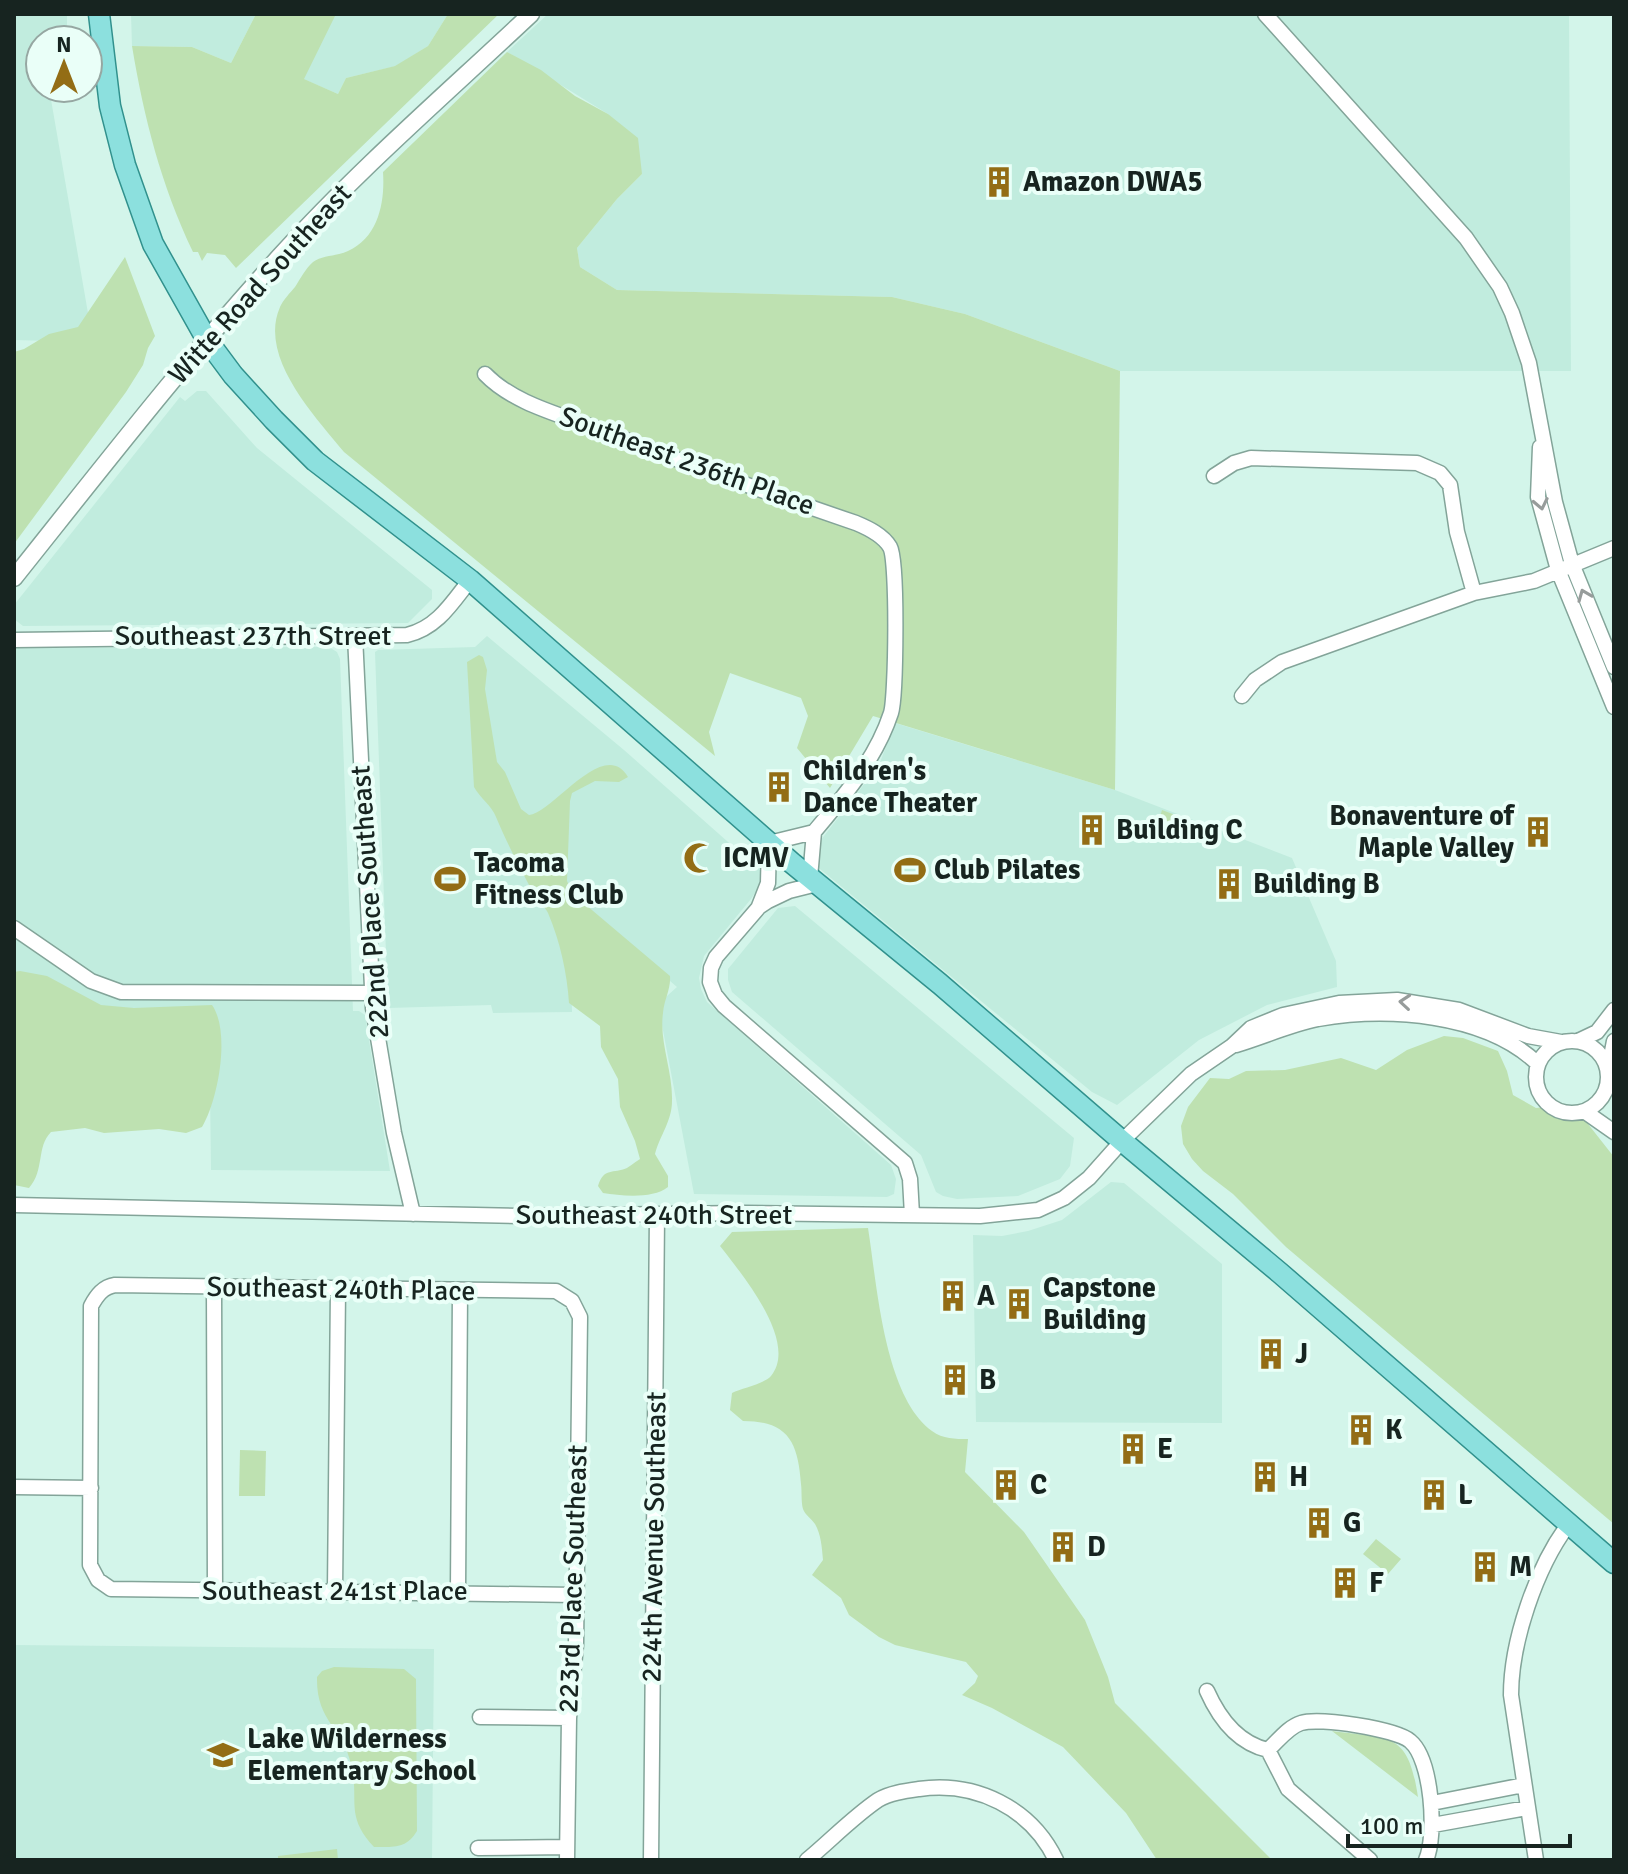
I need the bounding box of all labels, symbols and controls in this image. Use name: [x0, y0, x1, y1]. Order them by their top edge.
north arrow: [24, 24, 104, 104]
text: N: [56, 31, 72, 58]
building icon: Amazon DWA5: [982, 165, 1016, 199]
place label: Amazon DWA5: [1023, 165, 1203, 199]
street label: Witte Road Southeast: [161, 177, 359, 391]
street label: Southeast 236th Place: [555, 399, 819, 523]
one-way arrow: [1532, 497, 1549, 510]
one-way arrow: [1578, 589, 1594, 603]
street label: Southeast 237th Street: [115, 619, 391, 653]
place label: Children's Dance Theater: [803, 754, 978, 820]
street label: 222nd Place Southeast: [343, 764, 397, 1040]
building icon: Children's Dance Theater: [762, 770, 796, 804]
place label: Bonaventure of Maple Valley: [1329, 799, 1516, 865]
building icon: Building C: [1075, 813, 1109, 847]
place label: Building C: [1116, 813, 1242, 847]
building icon: Bonaventure of Maple Valley: [1521, 815, 1555, 849]
mosque icon: ICMV: [682, 841, 716, 875]
place label: ICMV: [723, 841, 789, 875]
place label: Tacoma Fitness Club: [474, 846, 624, 912]
sports icon: Club Pilates: [893, 853, 927, 887]
place label: Club Pilates: [934, 853, 1080, 887]
sports icon: Tacoma Fitness Club: [433, 862, 467, 896]
building icon: Building B: [1212, 867, 1246, 901]
place label: Building B: [1253, 867, 1380, 901]
one-way arrow: [1398, 993, 1411, 1010]
street label: Southeast 240th Street: [516, 1198, 792, 1232]
street label: Southeast 240th Place: [206, 1270, 476, 1308]
place label: Capstone Building: [1043, 1271, 1156, 1337]
building icon: A: [936, 1279, 970, 1313]
place label: A: [977, 1279, 995, 1313]
building icon: Capstone Building: [1002, 1287, 1036, 1321]
building icon: J: [1254, 1337, 1288, 1371]
place label: J: [1295, 1337, 1308, 1371]
building icon: B: [938, 1363, 972, 1397]
place label: B: [979, 1363, 996, 1397]
street label: 224th Avenue Southeast: [634, 1391, 674, 1683]
building icon: K: [1344, 1413, 1378, 1447]
place label: K: [1385, 1413, 1403, 1447]
building icon: E: [1116, 1432, 1150, 1466]
place label: E: [1157, 1432, 1173, 1466]
street label: 223rd Place Southeast: [551, 1444, 595, 1714]
building icon: H: [1248, 1460, 1282, 1494]
place label: H: [1289, 1460, 1308, 1494]
building icon: C: [989, 1468, 1023, 1502]
place label: C: [1030, 1468, 1047, 1502]
building icon: L: [1417, 1478, 1451, 1512]
place label: L: [1458, 1478, 1473, 1512]
building icon: G: [1302, 1506, 1336, 1540]
place label: G: [1343, 1506, 1361, 1540]
building icon: D: [1046, 1530, 1080, 1564]
place label: D: [1087, 1530, 1106, 1564]
building icon: M: [1468, 1550, 1502, 1584]
place label: M: [1509, 1550, 1532, 1584]
building icon: F: [1328, 1566, 1362, 1600]
place label: F: [1369, 1566, 1384, 1600]
street label: Southeast 241st Place: [202, 1574, 468, 1608]
place label: Lake Wilderness Elementary School: [247, 1722, 477, 1788]
school or university icon: Lake Wilderness Elementary School: [206, 1738, 240, 1772]
scale bar: [1348, 1798, 1570, 1848]
text: 100 m: [1360, 1811, 1423, 1841]

